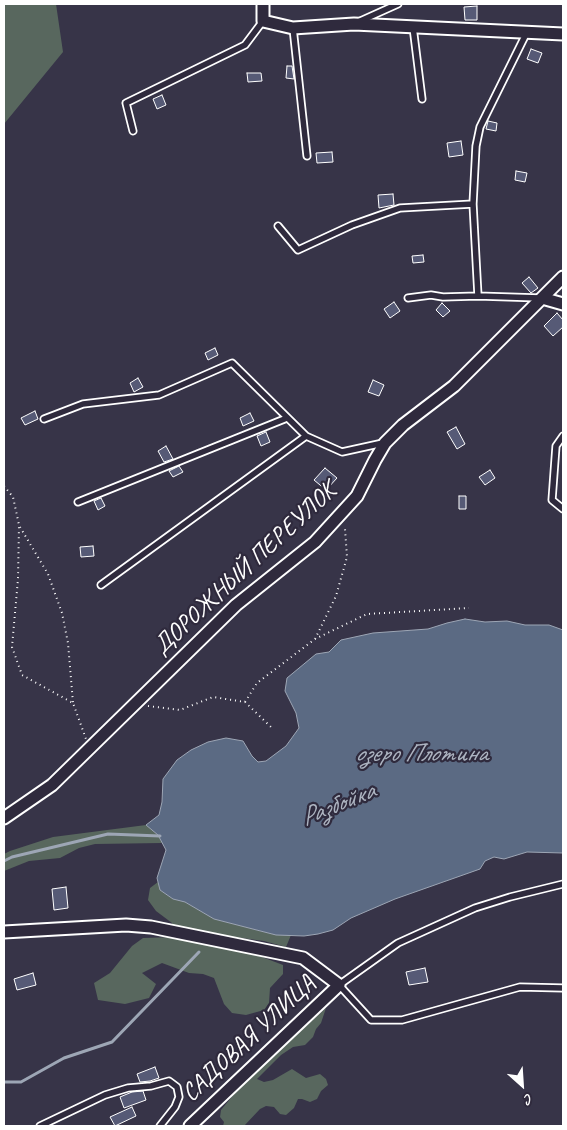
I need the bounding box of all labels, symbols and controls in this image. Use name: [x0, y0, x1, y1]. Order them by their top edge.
street label: ДОРОЖНЫЙ ПЕРЕУЛОК: [147, 477, 343, 661]
water label: озеро Плотина: [355, 738, 487, 770]
water label: Разбойка: [296, 776, 380, 834]
street label: САДОВАЯ УЛИЦА: [176, 970, 322, 1108]
north arrow: [497, 1060, 547, 1110]
text: С: [522, 1090, 536, 1108]

